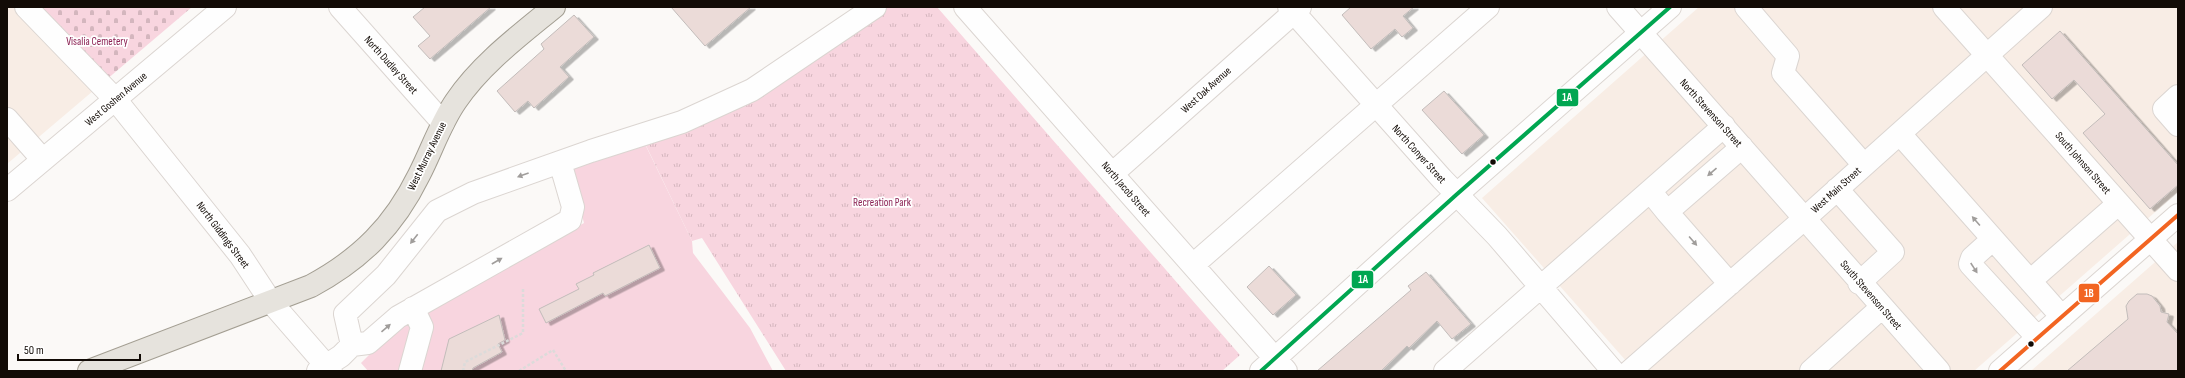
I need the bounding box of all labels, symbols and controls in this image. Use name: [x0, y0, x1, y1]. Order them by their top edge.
street label: North Dudley Street: [362, 33, 421, 97]
park label: Visalia Cemetery: [66, 35, 129, 48]
street label: West Oak Avenue: [1178, 64, 1234, 116]
street label: West Goshen Avenue: [82, 69, 150, 129]
street label: North Stevenson Street: [1677, 76, 1745, 150]
line badge: 1A: [1556, 88, 1579, 107]
text: 1A: [1562, 91, 1573, 104]
street label: West Murray Avenue: [405, 120, 449, 192]
street label: North Conyer Street: [1389, 122, 1449, 186]
street label: South Johnson Street: [2052, 129, 2114, 197]
unlabelled marker: [1488, 157, 1498, 167]
street label: North Jacob Street: [1099, 159, 1154, 219]
street label: West Main Street: [1808, 164, 1864, 216]
one-way arrow: [1707, 168, 1718, 177]
one-way arrow: [517, 173, 529, 179]
park label: Recreation Park: [853, 196, 912, 209]
street label: North Giddings Street: [194, 199, 253, 271]
one-way arrow: [1971, 216, 1980, 227]
one-way arrow: [410, 234, 418, 245]
one-way arrow: [1688, 236, 1698, 246]
one-way arrow: [491, 257, 503, 264]
street label: South Stevenson Street: [1837, 258, 1905, 333]
one-way arrow: [1971, 263, 1978, 274]
line badge: 1A: [1351, 270, 1374, 289]
text: 1A: [1358, 273, 1369, 286]
line badge: 1B: [2078, 283, 2100, 303]
text: 1B: [2084, 287, 2094, 300]
one-way arrow: [380, 323, 391, 332]
scale bar: [18, 336, 140, 362]
unlabelled marker: [2026, 339, 2036, 349]
text: 50 m: [24, 343, 44, 358]

